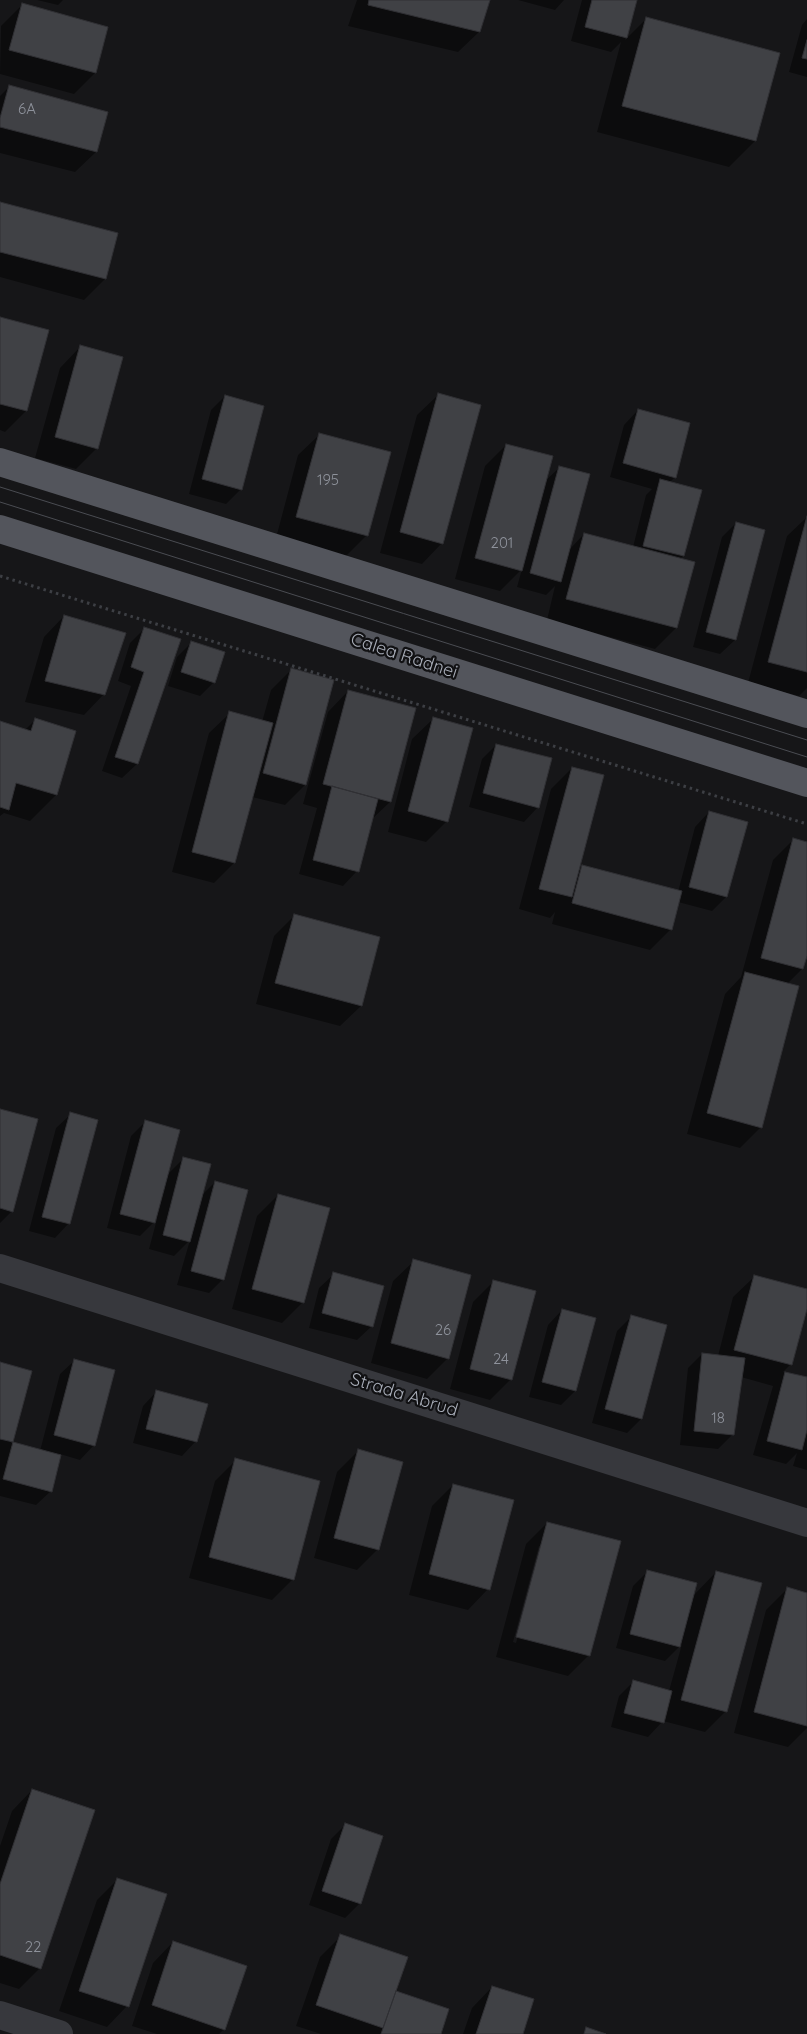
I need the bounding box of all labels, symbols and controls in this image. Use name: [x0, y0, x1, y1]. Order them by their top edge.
house number: 6A: [18, 100, 36, 118]
house number: 195: [317, 471, 339, 489]
house number: 201: [491, 534, 513, 552]
street label: Calea Radnei: [348, 629, 460, 683]
house number: 26: [435, 1321, 451, 1339]
house number: 24: [493, 1350, 509, 1368]
street label: Strada Abrud: [348, 1368, 460, 1422]
house number: 18: [711, 1409, 725, 1427]
house number: 22: [25, 1938, 41, 1956]

